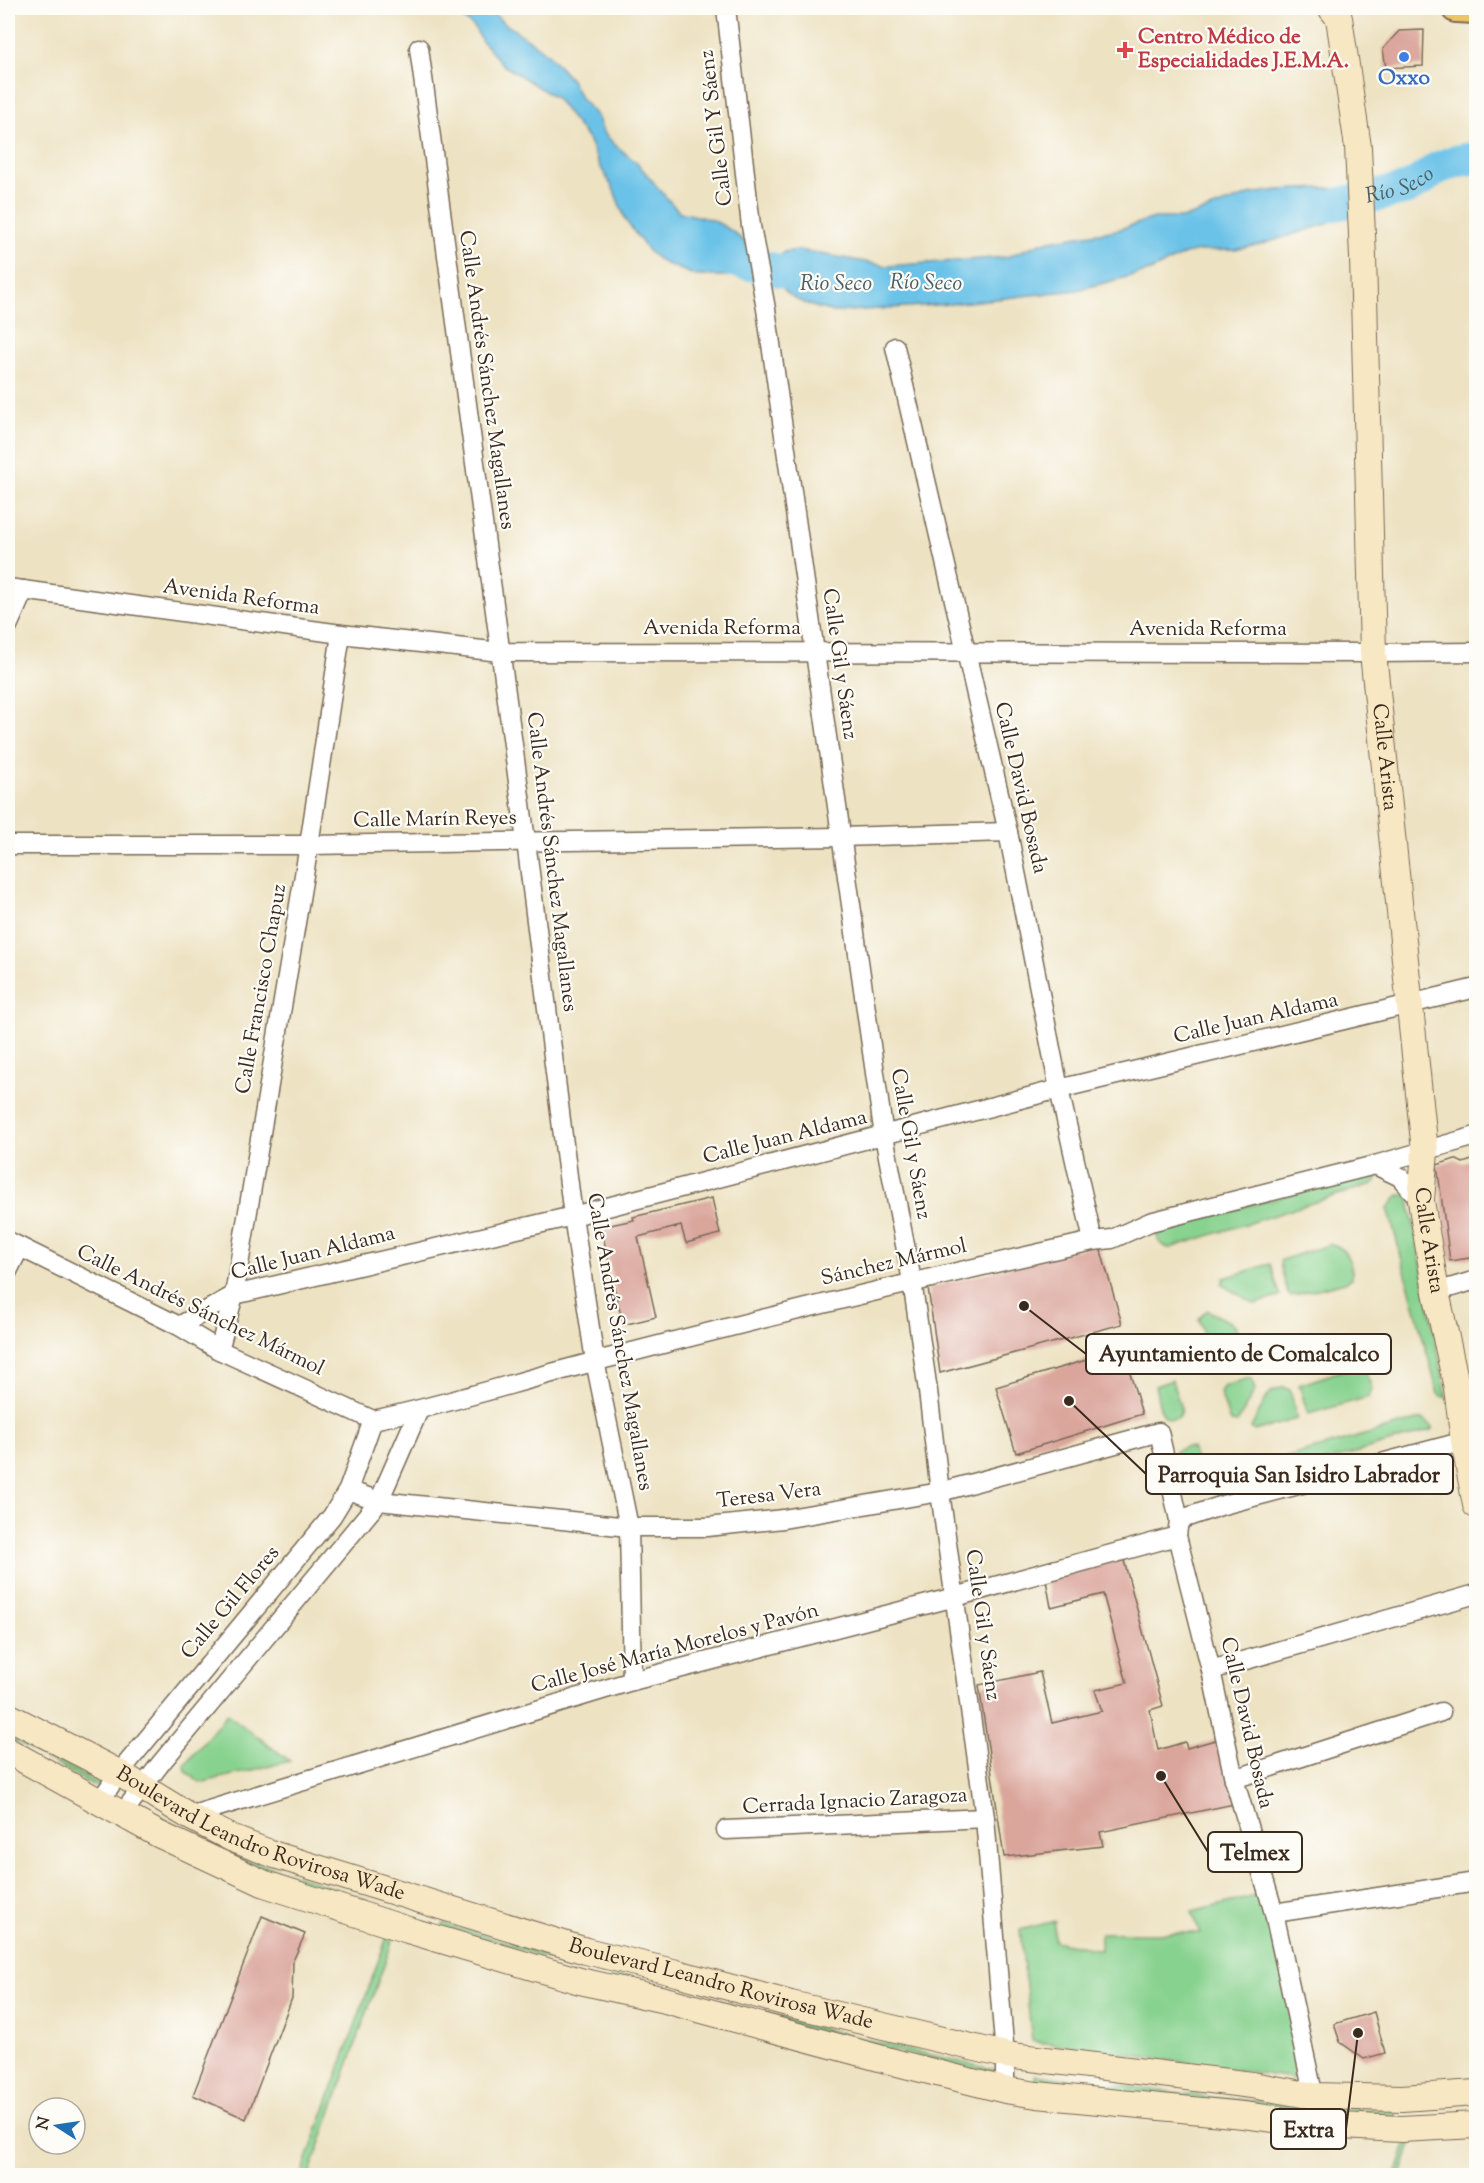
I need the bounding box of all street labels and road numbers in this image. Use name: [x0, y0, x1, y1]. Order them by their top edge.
street label: Calle Gil Y Sáenz: [693, 48, 741, 208]
street label: Calle Andrés Sánchez Magallanes: [450, 229, 522, 531]
street label: Avenida Reforma: [161, 572, 322, 624]
street label: Calle Gil y Sáenz: [814, 586, 864, 742]
street label: Avenida Reforma: [643, 614, 801, 644]
street label: Avenida Reforma: [1129, 615, 1287, 645]
street label: Calle David Bosada: [986, 699, 1054, 877]
street label: Calle Arista: [1363, 702, 1404, 812]
street label: Calle Andrés Sánchez Magallanes: [518, 710, 584, 1014]
street label: Calle Marín Reyes: [353, 804, 517, 836]
street label: Calle Francisco Chapuz: [229, 882, 295, 1096]
street label: Calle Juan Aldama: [1171, 985, 1342, 1053]
street label: Calle Gil y Sáenz: [882, 1066, 938, 1222]
street label: Calle Juan Aldama: [700, 1103, 870, 1173]
street label: Calle Arista: [1406, 1186, 1451, 1296]
street label: Calle Andrés Sánchez Magallanes: [578, 1191, 660, 1493]
street label: Calle Juan Aldama: [228, 1219, 398, 1289]
street label: Sánchez Mármol: [818, 1232, 970, 1294]
street label: Calle Andrés Sánchez Mármol: [71, 1238, 329, 1384]
street label: Teresa Vera: [715, 1475, 823, 1517]
street label: Calle Gil Flores: [174, 1540, 288, 1666]
street label: Calle Gil y Sáenz: [957, 1547, 1007, 1703]
street label: Calle José María Morelos y Pavón: [528, 1596, 822, 1702]
street label: Calle David Bosada: [1212, 1634, 1280, 1812]
street label: Boulevard Leandro Rovirosa Wade: [110, 1759, 409, 1909]
street label: Cerrada Ignacio Zaragoza: [742, 1781, 969, 1823]
street label: Boulevard Leandro Rovirosa Wade: [565, 1931, 876, 2038]

